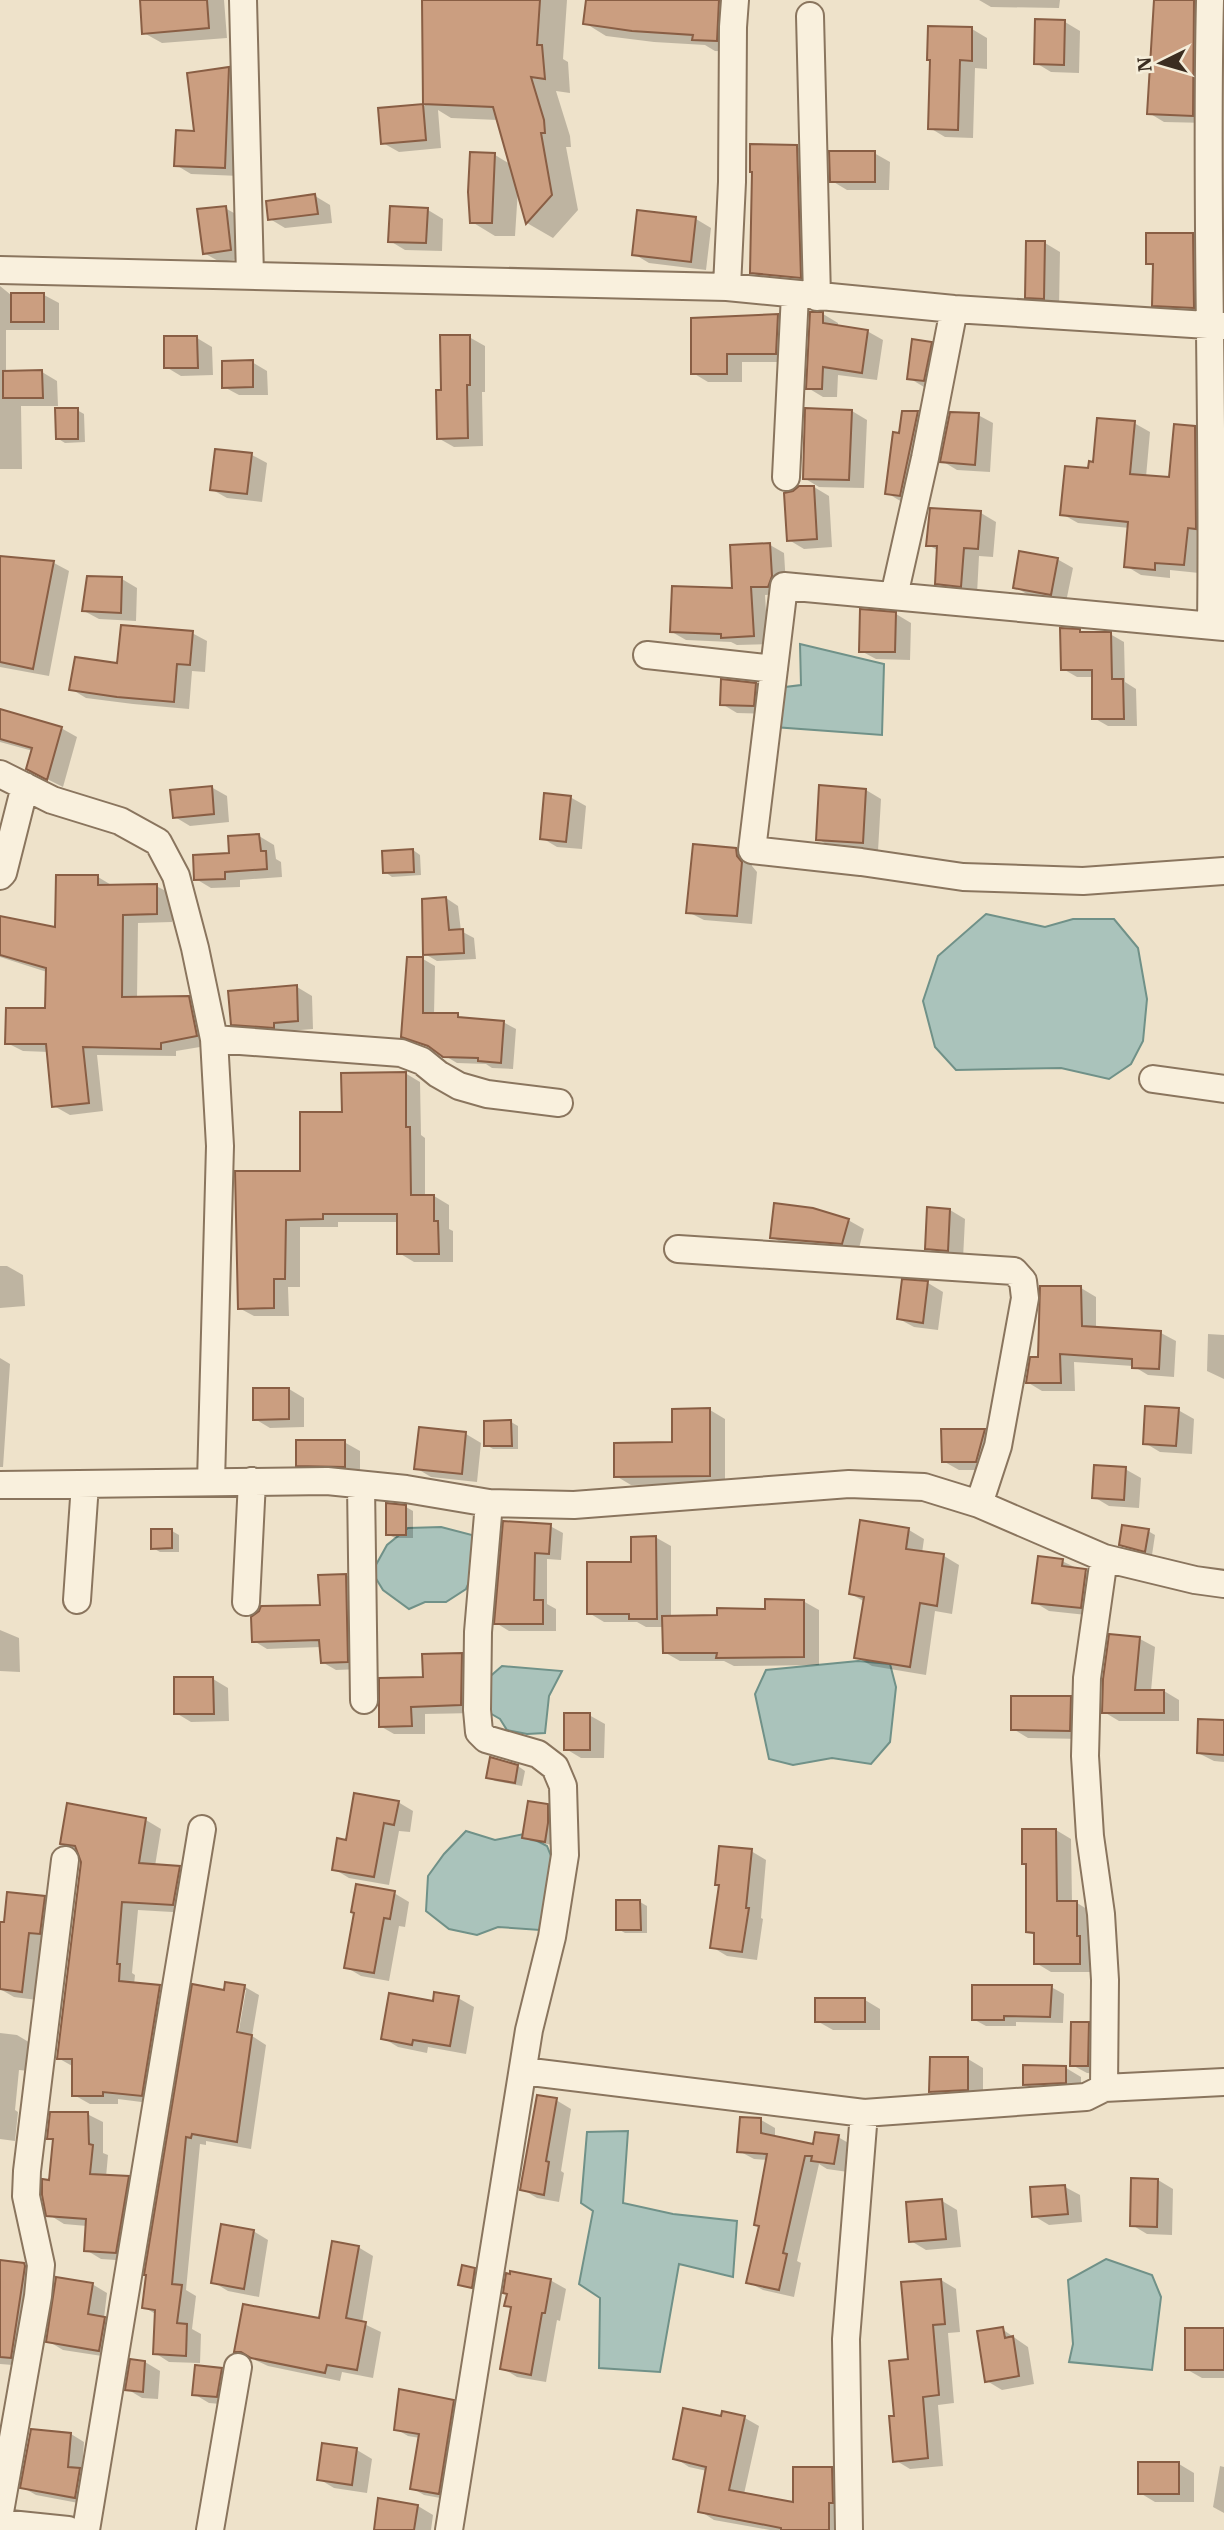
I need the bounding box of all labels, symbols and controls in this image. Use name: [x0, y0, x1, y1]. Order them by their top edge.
north arrow: [1126, 28, 1196, 98]
text: N: [1131, 56, 1157, 73]

